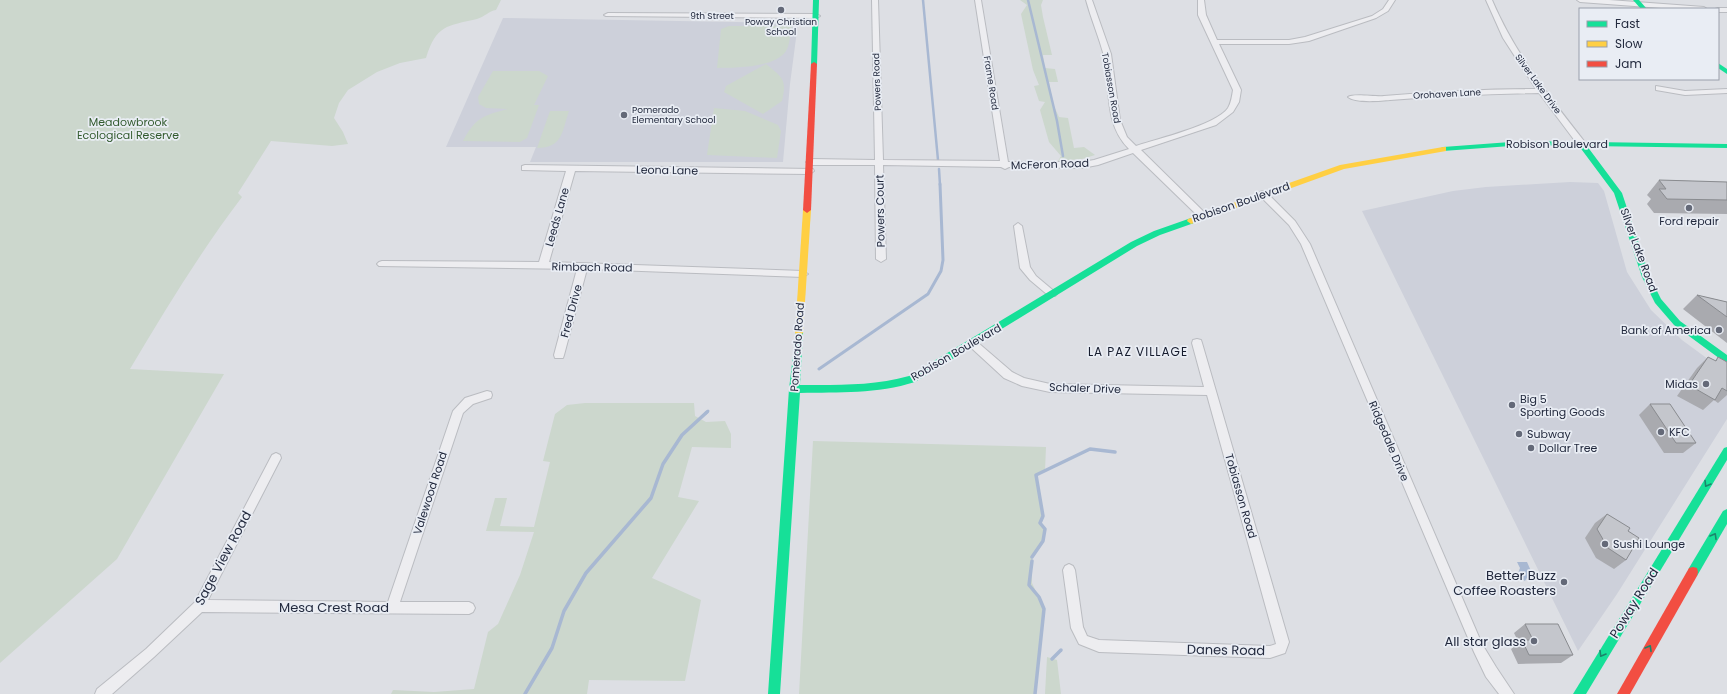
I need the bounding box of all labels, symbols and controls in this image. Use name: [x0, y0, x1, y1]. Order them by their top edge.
marker: Poway Christian School: [776, 5, 786, 15]
legend: [1579, 8, 1719, 80]
street label: 9th Street: [690, 10, 734, 22]
text: Fast: [1615, 15, 1640, 32]
place label: Poway Christian School: [745, 16, 817, 38]
text: Slow: [1615, 35, 1643, 52]
street label: Tobiasson Road: [1099, 52, 1123, 124]
street label: Silver Lake Drive: [1512, 52, 1564, 117]
street label: Powers Road: [870, 53, 884, 111]
street label: Frame Road: [981, 55, 1001, 111]
text: Jam: [1615, 55, 1642, 72]
street label: Orohaven Lane: [1413, 86, 1482, 102]
place label: Pomerado Elementary School: [632, 104, 715, 126]
marker: Pomerado Elementary School: [619, 110, 629, 120]
park label: Meadowbrook Ecological Reserve: [77, 114, 179, 143]
street label: Robison Boulevard: [1506, 136, 1608, 152]
street label: McFeron Road: [1011, 155, 1089, 173]
street label: Leona Lane: [636, 161, 698, 179]
street label: Powers Court: [871, 175, 889, 247]
street label: Robison Boulevard: [1190, 178, 1292, 226]
street label: Leeds Lane: [541, 186, 573, 248]
marker: Ford repair: [1684, 203, 1694, 213]
street label: Silver Lake Road: [1616, 206, 1662, 294]
place label: Ford repair: [1659, 213, 1719, 229]
street label: Rimbach Road: [551, 258, 633, 276]
street label: Fred Drive: [556, 282, 586, 339]
street label: Pomerado Road: [786, 302, 808, 392]
street label: Robison Boulevard: [908, 320, 1004, 384]
place label: Bank of America: [1621, 322, 1711, 338]
marker: Bank of America: [1714, 325, 1724, 335]
district label: LA PAZ VILLAGE: [1088, 343, 1188, 360]
place label: Midas: [1665, 376, 1698, 392]
street label: Schaler Drive: [1049, 379, 1121, 397]
marker: Midas: [1701, 379, 1711, 389]
place label: Big 5 Sporting Goods: [1520, 391, 1605, 420]
street label: Ridgedale Drive: [1365, 398, 1413, 484]
marker: Big 5 Sporting Goods: [1507, 400, 1517, 410]
place label: KFC: [1669, 424, 1690, 440]
place label: Subway: [1527, 426, 1571, 442]
marker: KFC: [1656, 427, 1666, 437]
marker: Subway: [1514, 429, 1524, 439]
place label: Dollar Tree: [1539, 440, 1598, 456]
marker: Dollar Tree: [1526, 443, 1536, 453]
street label: Valewood Road: [409, 449, 451, 537]
street label: Tobiasson Road: [1221, 452, 1261, 540]
one-way arrow: [1704, 480, 1711, 487]
street label: Sage View Road: [190, 507, 256, 609]
one-way arrow: [1710, 533, 1717, 540]
place label: Sushi Lounge: [1613, 536, 1685, 552]
marker: Sushi Lounge: [1600, 539, 1610, 549]
street label: Poway Road: [1605, 564, 1663, 642]
place label: Better Buzz Coffee Roasters: [1453, 566, 1556, 600]
marker: Better Buzz Coffee Roasters: [1559, 577, 1569, 587]
street label: Mesa Crest Road: [279, 598, 389, 617]
place label: All star glass: [1444, 632, 1526, 651]
marker: All star glass: [1529, 636, 1539, 646]
street label: Danes Road: [1187, 640, 1265, 660]
one-way arrow: [1645, 645, 1652, 652]
one-way arrow: [1600, 650, 1607, 657]

